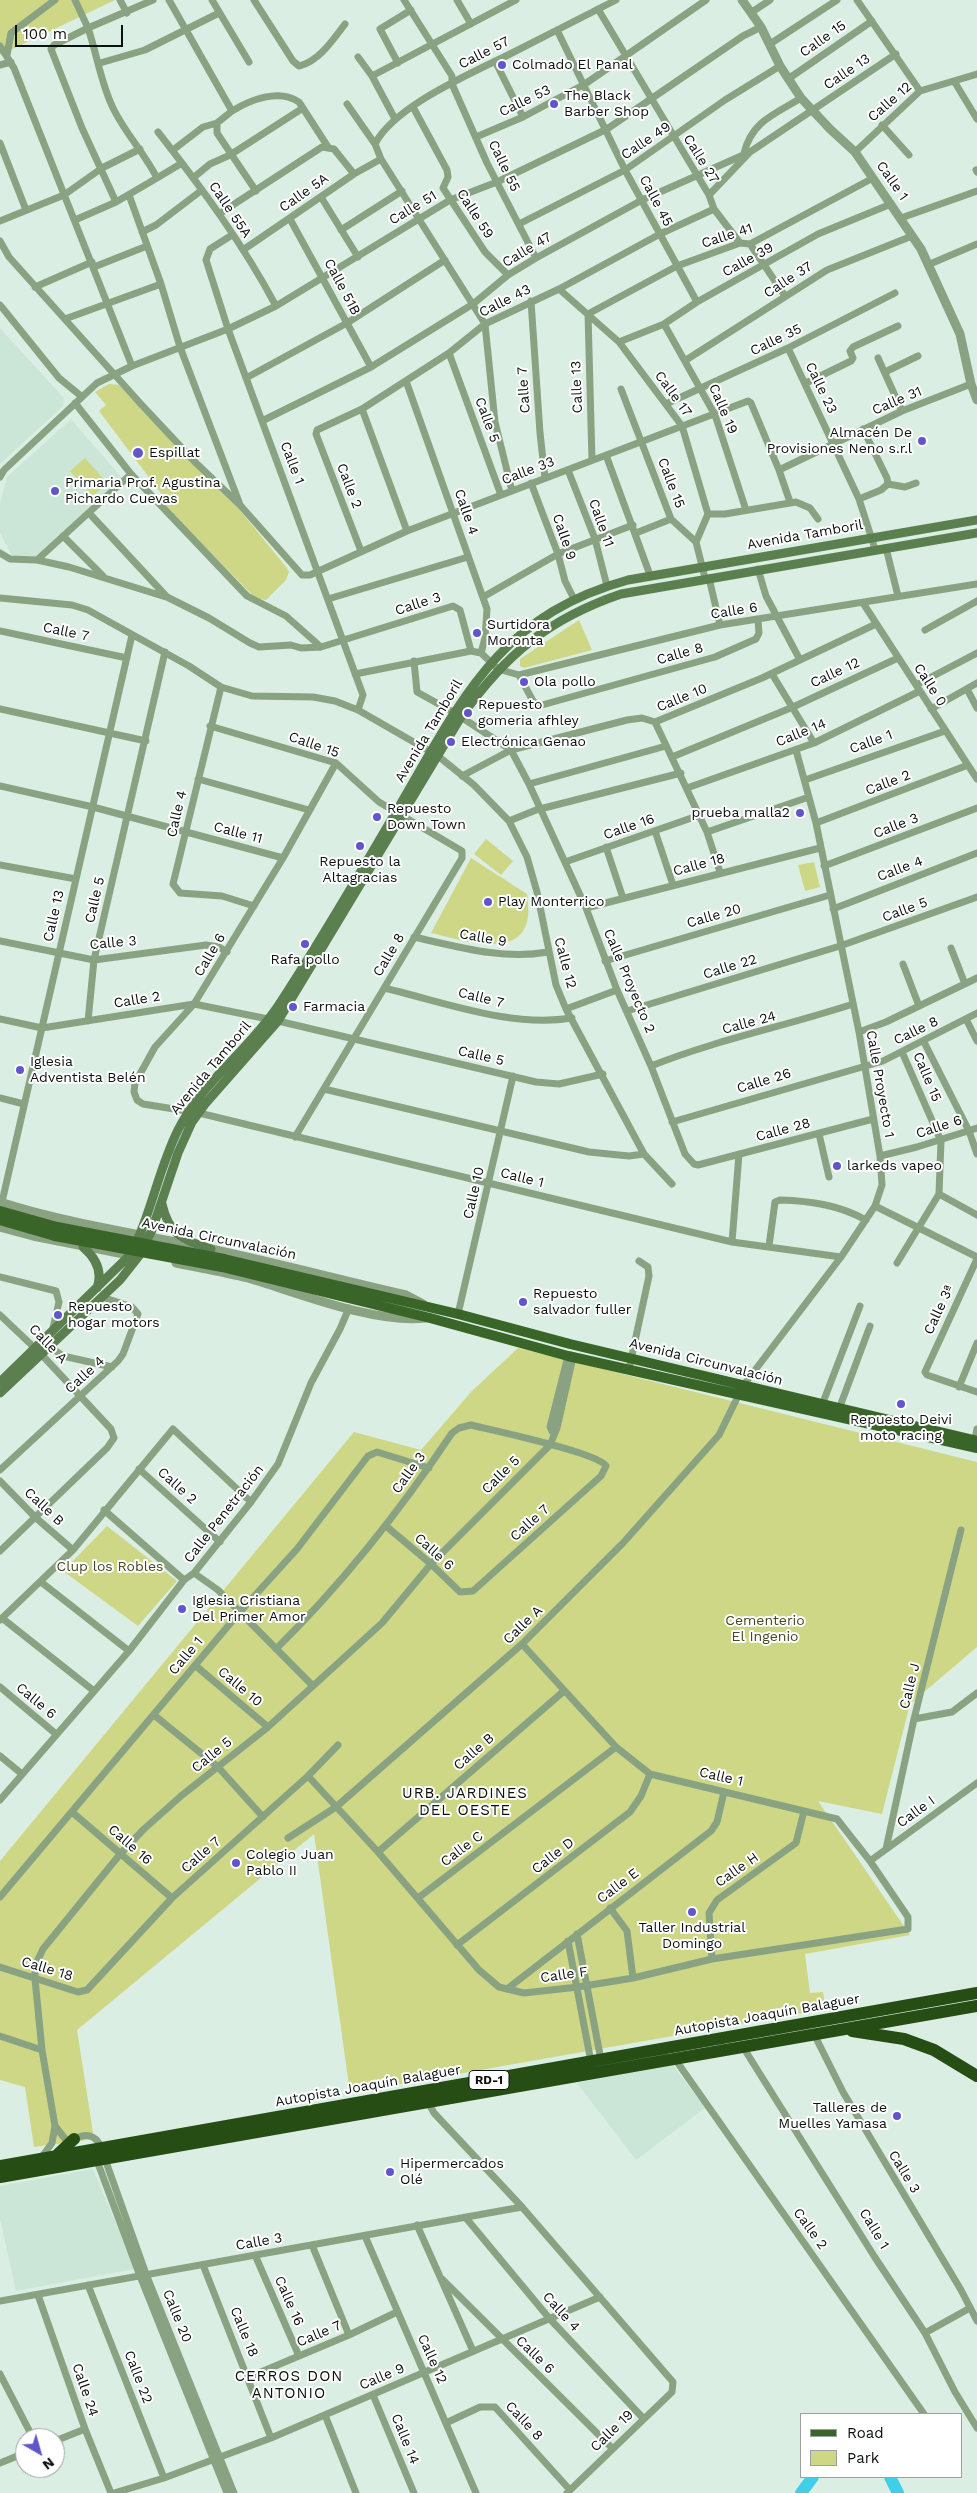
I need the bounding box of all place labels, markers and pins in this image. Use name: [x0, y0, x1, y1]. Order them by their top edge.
place label: Colmado El Panal: [512, 57, 633, 73]
marker: Colmado El Panal: [496, 59, 508, 71]
place label: The Black Barber Shop: [564, 88, 649, 120]
marker: The Black Barber Shop: [548, 98, 560, 110]
place label: Almacén De Provisiones Neno s.r.l: [767, 425, 912, 458]
marker: Almacén De Provisiones Neno s.r.l: [916, 435, 928, 447]
place label: Espillat: [149, 445, 200, 461]
marker: Espillat: [131, 446, 145, 460]
place label: Primaria Prof. Agustina Pichardo Cuevas: [65, 475, 221, 508]
marker: Primaria Prof. Agustina Pichardo Cuevas: [49, 485, 61, 497]
place label: Surtidora Moronta: [487, 617, 550, 650]
marker: Surtidora Moronta: [471, 627, 483, 639]
place label: Ola pollo: [534, 674, 596, 690]
marker: Ola pollo: [518, 676, 530, 688]
place label: Repuesto gomeria afhley: [478, 697, 579, 730]
marker: Repuesto gomeria afhley: [462, 707, 474, 719]
place label: Electrónica Genao: [461, 734, 586, 750]
marker: Electrónica Genao: [445, 736, 457, 748]
place label: Repuesto Down Town: [387, 801, 466, 834]
place label: prueba malla2: [691, 805, 790, 821]
marker: prueba malla2: [794, 807, 806, 819]
marker: Repuesto Down Town: [371, 811, 383, 823]
marker: Repuesto la Altagracias: [354, 840, 366, 852]
place label: Repuesto la Altagracias: [319, 854, 401, 886]
place label: Play Monterrico: [498, 894, 604, 910]
marker: Play Monterrico: [482, 896, 494, 908]
marker: Rafa pollo: [299, 938, 311, 950]
place label: Rafa pollo: [270, 952, 340, 968]
place label: Farmacia: [303, 999, 365, 1015]
marker: Farmacia: [287, 1001, 299, 1013]
place label: Iglesia Adventista Belén: [30, 1054, 146, 1086]
marker: Iglesia Adventista Belén: [14, 1064, 26, 1076]
place label: larkeds vapeo: [847, 1158, 942, 1174]
marker: larkeds vapeo: [831, 1160, 843, 1172]
place label: Repuesto salvador fuller: [533, 1286, 631, 1318]
marker: Repuesto salvador fuller: [517, 1296, 529, 1308]
place label: Repuesto hogar motors: [68, 1299, 160, 1331]
marker: Repuesto hogar motors: [52, 1309, 64, 1321]
marker: Repuesto Deivi moto racing: [895, 1398, 907, 1410]
place label: Repuesto Deivi moto racing: [850, 1412, 952, 1444]
place label: Iglesia Cristiana Del Primer Amor: [192, 1593, 306, 1625]
marker: Iglesia Cristiana Del Primer Amor: [176, 1603, 188, 1615]
place label: Colegio Juan Pablo II: [246, 1847, 334, 1880]
marker: Colegio Juan Pablo II: [230, 1857, 242, 1869]
marker: Taller Industrial Domingo: [686, 1906, 698, 1918]
place label: Taller Industrial Domingo: [638, 1920, 746, 1952]
place label: Talleres de Muelles Yamasa: [778, 2100, 887, 2132]
marker: Talleres de Muelles Yamasa: [891, 2110, 903, 2122]
place label: Hipermercados Olé: [400, 2156, 504, 2188]
marker: Hipermercados Olé: [384, 2166, 396, 2178]

